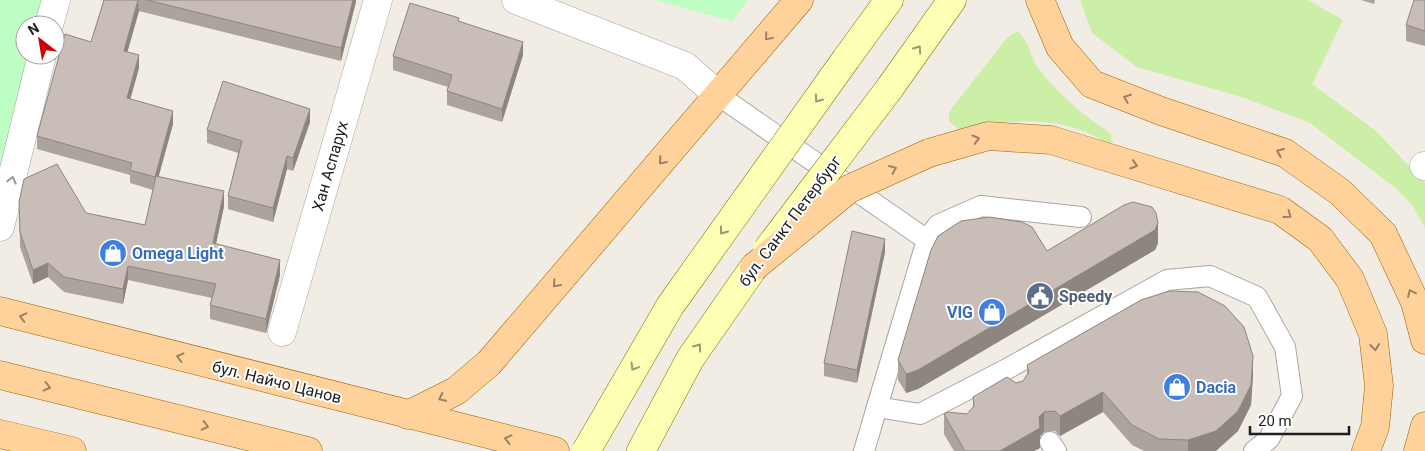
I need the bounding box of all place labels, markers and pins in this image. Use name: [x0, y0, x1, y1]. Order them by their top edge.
shop icon: Omega Light: [98, 238, 128, 268]
place label: Omega Light: [132, 244, 224, 263]
public building icon: Speedy: [1025, 281, 1055, 311]
place label: Speedy: [1059, 287, 1113, 306]
shop icon: VIG: [977, 297, 1007, 327]
place label: VIG: [947, 303, 973, 322]
shop icon: Dacia: [1162, 372, 1192, 402]
place label: Dacia: [1196, 378, 1237, 397]

